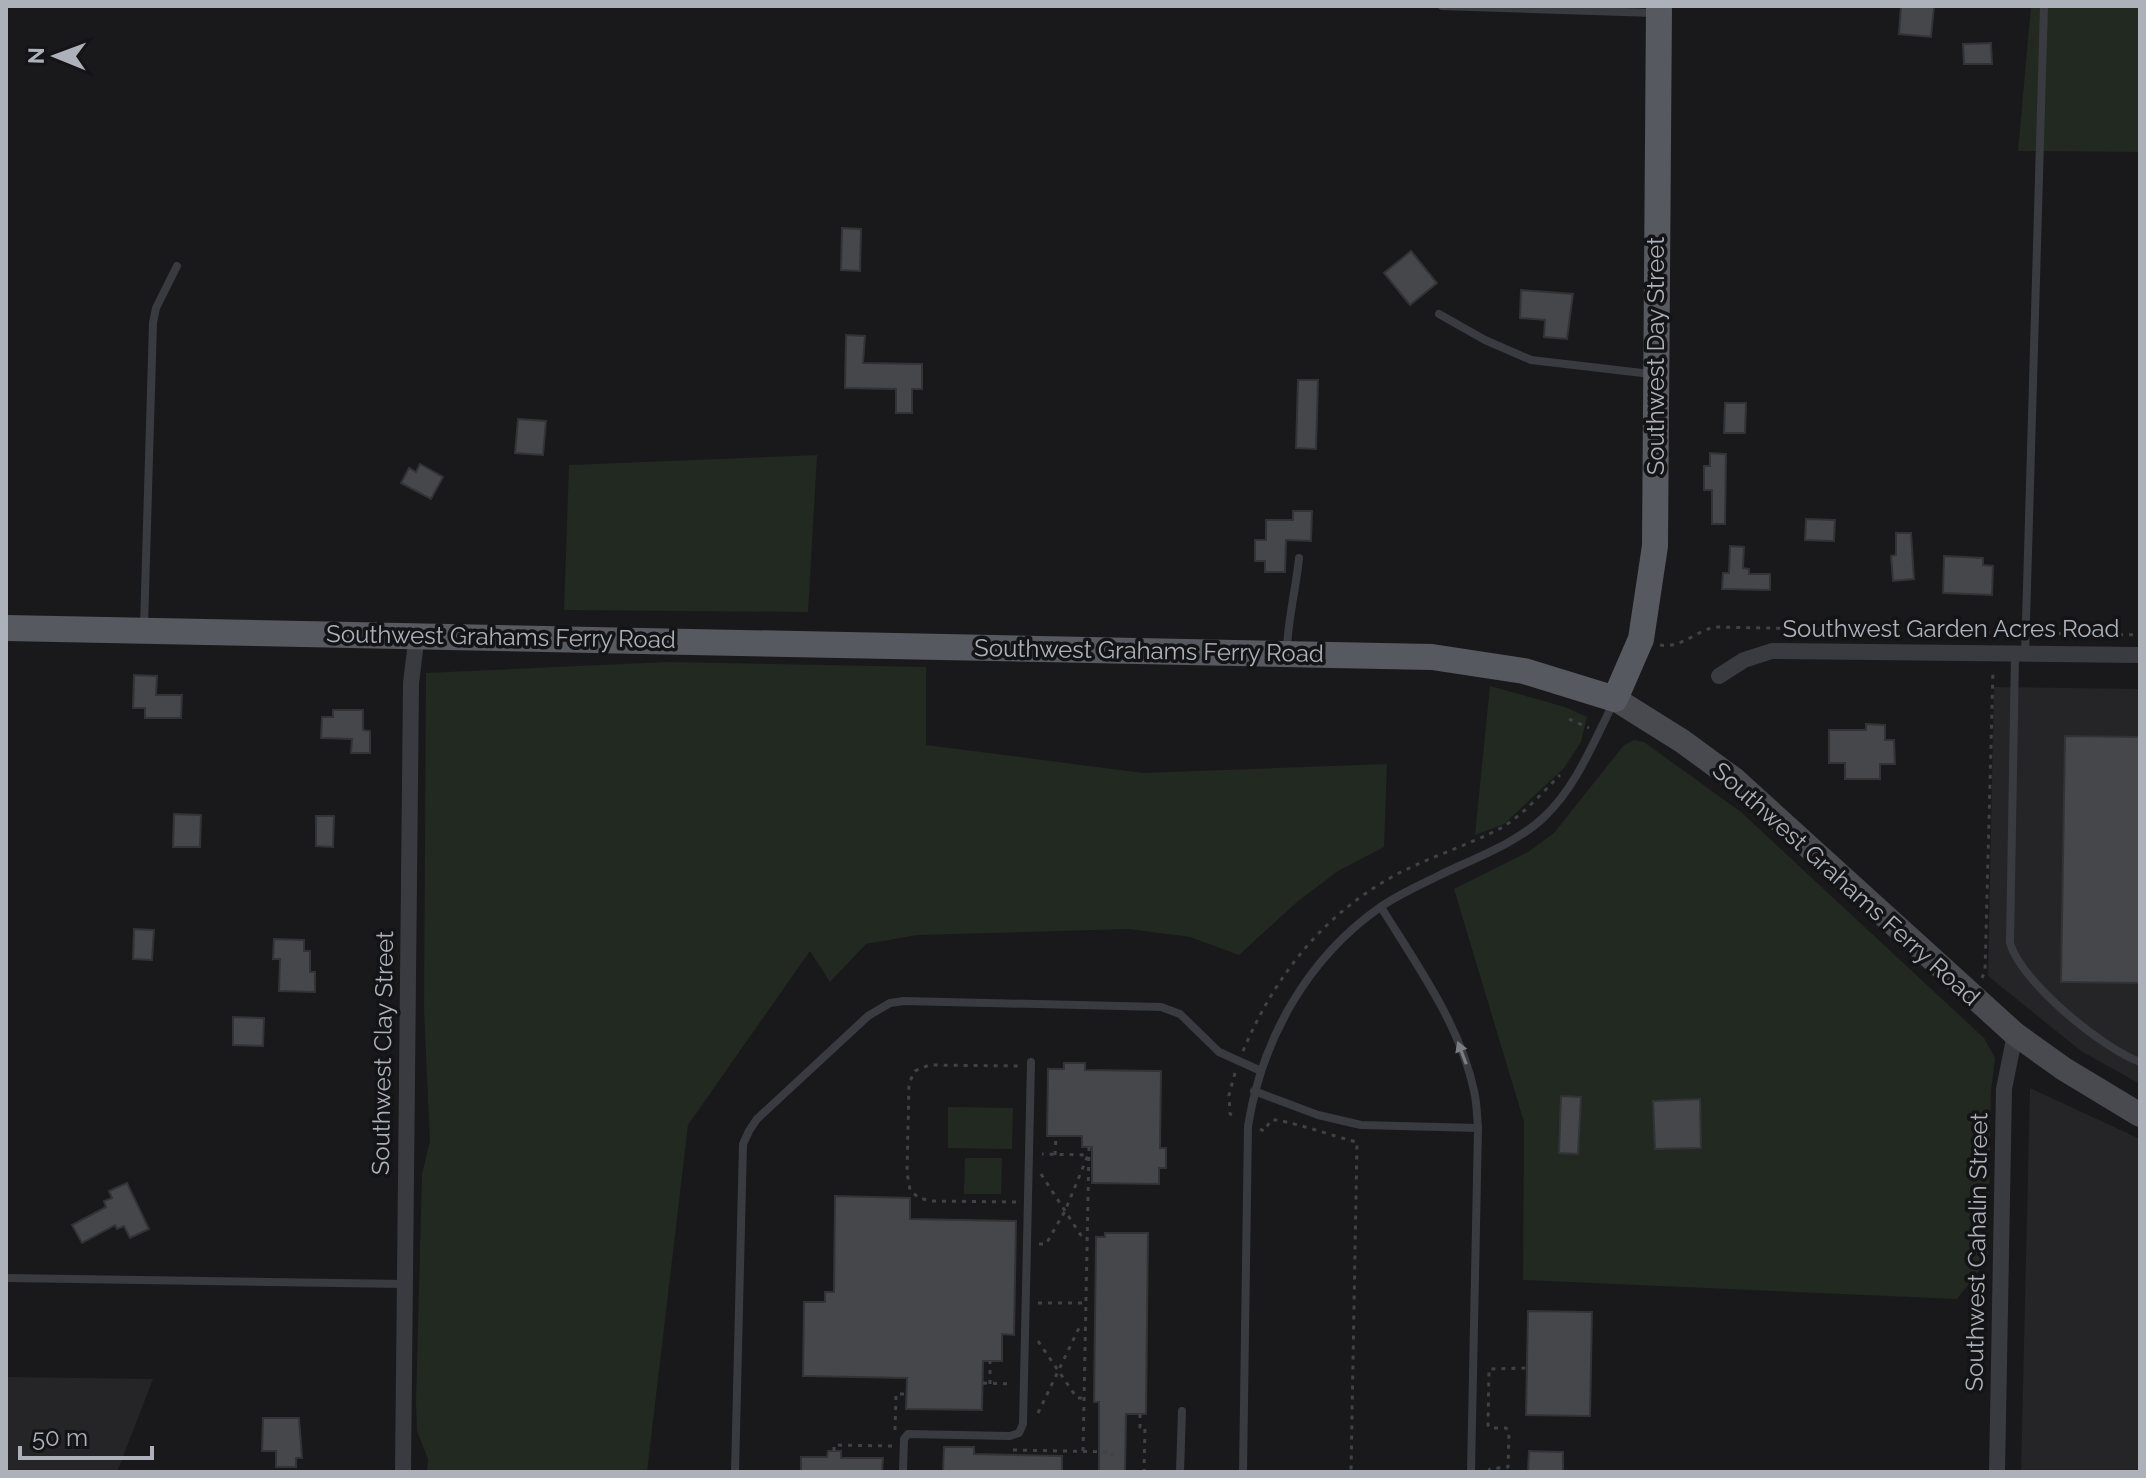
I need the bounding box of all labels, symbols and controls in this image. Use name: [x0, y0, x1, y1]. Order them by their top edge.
north arrow: [16, 16, 96, 96]
text: N: [23, 47, 49, 64]
street label: Southwest Day Street: [1641, 237, 1670, 475]
street label: Southwest Garden Acres Road: [1783, 614, 2119, 643]
street label: Southwest Grahams Ferry Road: [326, 619, 676, 654]
street label: Southwest Grahams Ferry Road: [974, 633, 1324, 668]
street label: Southwest Grahams Ferry Road: [1707, 756, 1986, 1011]
street label: Southwest Clay Street: [366, 931, 399, 1175]
one-way arrow: [1455, 1041, 1468, 1065]
street label: Southwest Cahalin Street: [1960, 1112, 1993, 1392]
scale bar: [20, 1410, 152, 1460]
text: 50 m: [32, 1423, 88, 1452]

